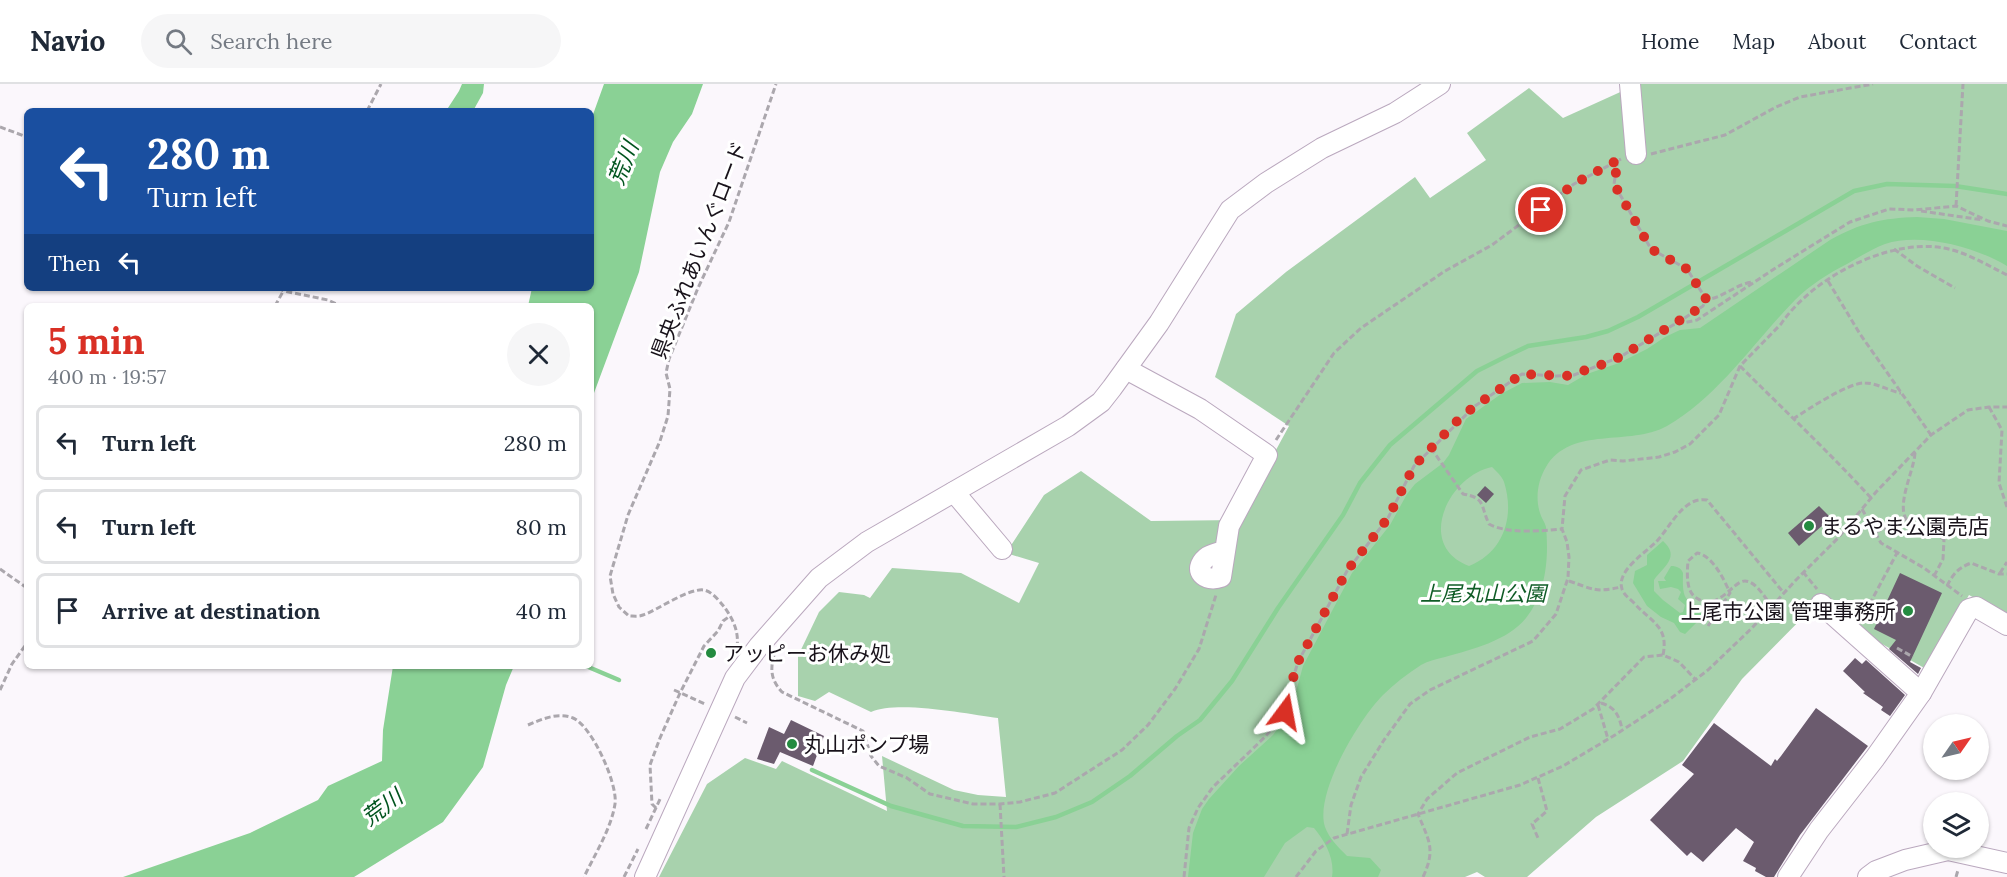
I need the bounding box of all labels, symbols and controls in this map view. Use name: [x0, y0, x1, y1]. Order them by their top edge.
search box: [141, 14, 561, 68]
text: Navio: [30, 23, 105, 59]
icon: search: [162, 25, 195, 58]
text: Search here: [210, 27, 332, 55]
text: Home: [1641, 28, 1699, 55]
text: Map: [1732, 28, 1775, 55]
text: About: [1808, 28, 1866, 55]
text: Contact: [1899, 28, 1977, 55]
text: 280 m: [147, 127, 270, 181]
icon: left: [48, 132, 126, 210]
water label: 荒川: [602, 136, 645, 189]
street label: 県央ふれあいんぐロード: [645, 137, 753, 363]
text: Turn left: [147, 180, 257, 214]
pin: [1515, 184, 1566, 235]
icon: arrive: [1524, 193, 1557, 226]
icon: left: [113, 246, 146, 279]
text: Then: [48, 249, 101, 277]
text: 5 min: [48, 318, 145, 364]
button: close: [507, 323, 570, 386]
text: 400 m · 19:57: [48, 364, 166, 389]
icon: left: [51, 426, 84, 459]
text: Turn left: [102, 429, 196, 457]
text: 280 m: [504, 429, 567, 457]
icon: left: [51, 510, 84, 543]
text: Turn left: [102, 513, 196, 541]
text: 80 m: [516, 513, 567, 541]
place label: まるやま公園売店: [1821, 513, 1989, 540]
marker: まるやま公園売店: [1802, 519, 1816, 533]
park label: 上尾丸山公園: [1420, 580, 1549, 607]
icon: arrive: [51, 594, 84, 627]
text: Arrive at destination: [102, 597, 320, 625]
text: 40 m: [516, 597, 567, 625]
place label: 上尾市公園 管理事務所: [1680, 598, 1896, 625]
marker: 上尾市公園 管理事務所: [1901, 604, 1915, 618]
place label: アッピーお休み処: [723, 640, 891, 667]
marker: アッピーお休み処: [704, 646, 718, 660]
position arrow: [1253, 680, 1317, 744]
north arrow: [1923, 714, 1989, 780]
map controls: [1923, 714, 1989, 858]
place label: 丸山ポンプ場: [804, 731, 929, 758]
marker: 丸山ポンプ場: [785, 737, 799, 751]
water label: 荒川: [356, 781, 410, 831]
button: layers: [1923, 792, 1989, 858]

